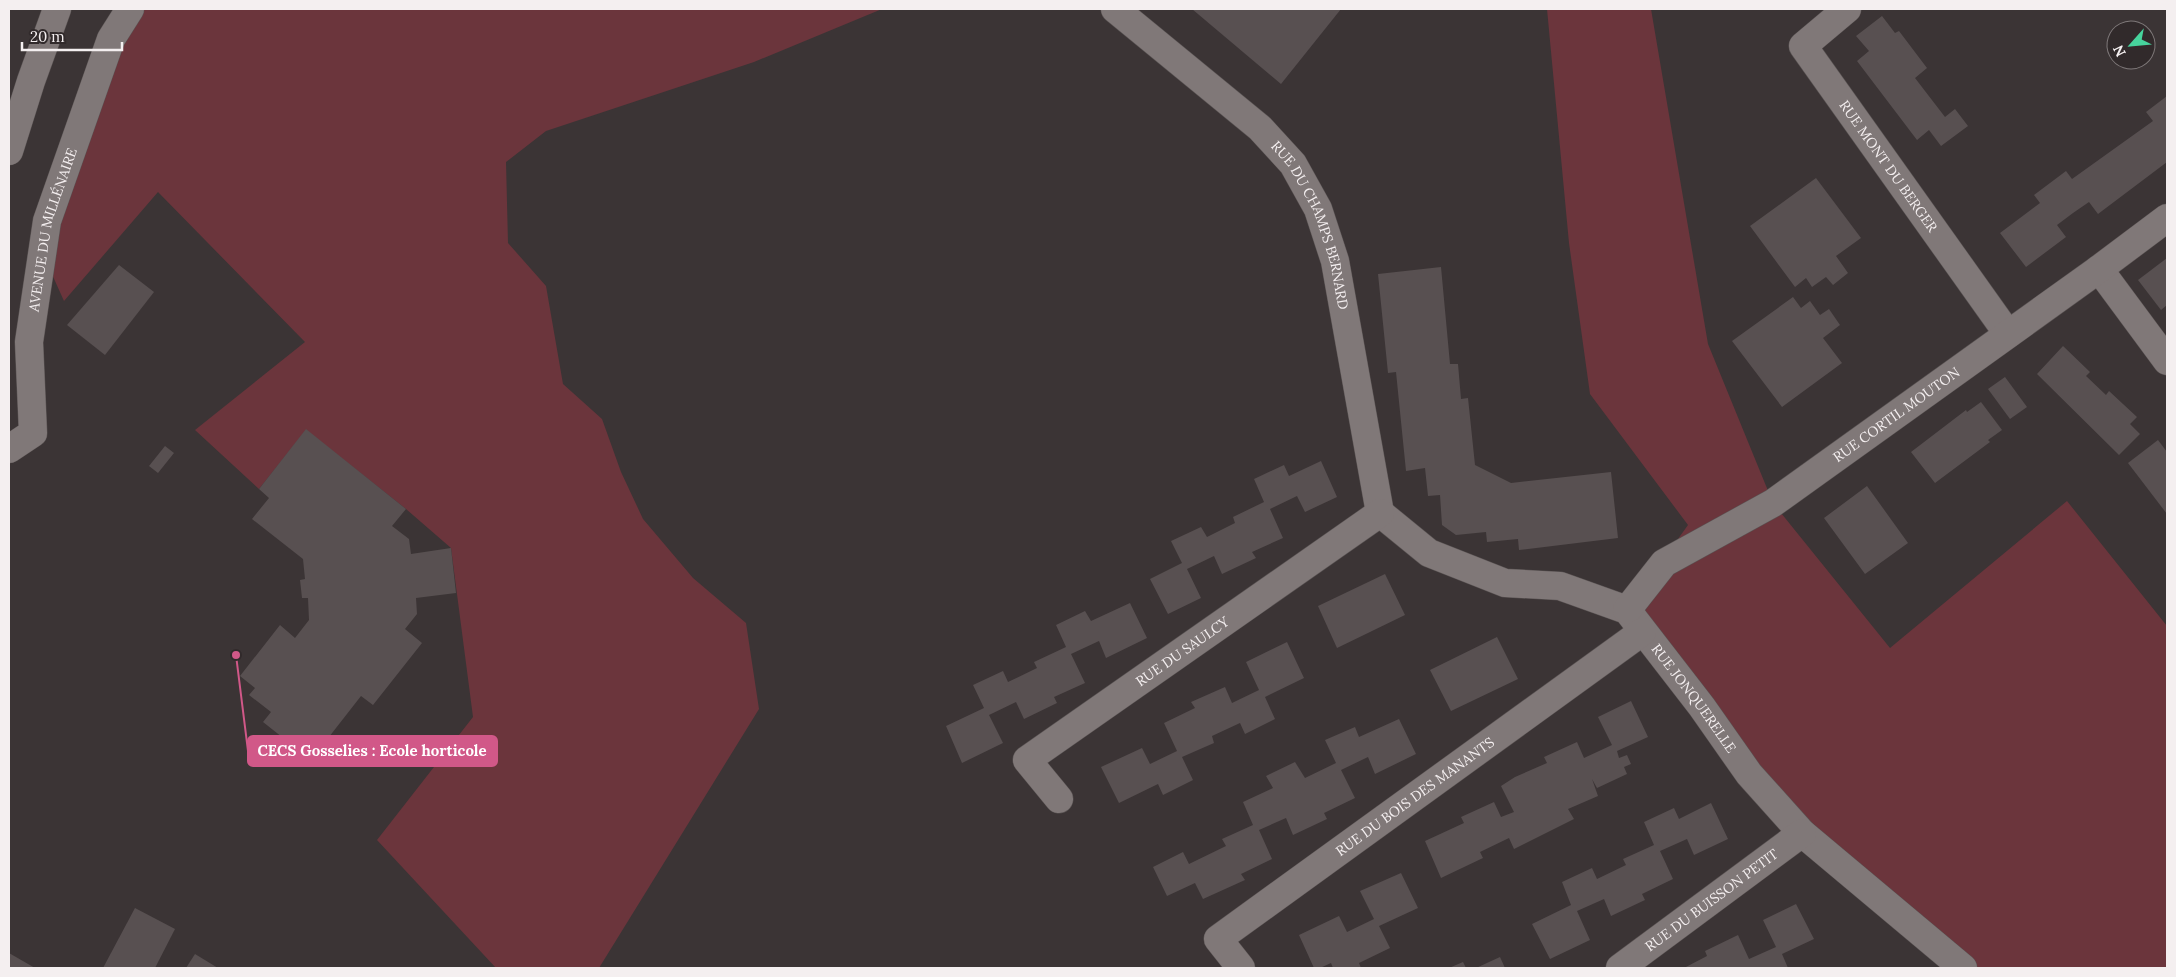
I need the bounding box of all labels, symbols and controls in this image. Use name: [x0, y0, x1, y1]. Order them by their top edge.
scale bar: [22, 20, 122, 52]
north arrow: [2106, 20, 2156, 70]
text: 20 m: [30, 27, 65, 46]
text: N: [2109, 42, 2130, 60]
street label: RUE MONT DU BERGER: [1835, 97, 1942, 236]
street label: RUE DU CHAMPS BERNARD: [1267, 137, 1352, 311]
street label: AVENUE DU MILLÉNAIRE: [24, 145, 81, 314]
street label: RUE CORTIL MOUTON: [1829, 363, 1963, 466]
street label: RUE DU SAULCY: [1132, 612, 1233, 690]
street label: RUE JONQUERELLE: [1648, 640, 1740, 756]
street label: RUE DU BOIS DES MANANTS: [1332, 733, 1498, 860]
callout: CECS Gosselies : Ecole horticole: [248, 736, 497, 766]
text: CECS Gosselies : Ecole horticole: [257, 741, 487, 760]
street label: RUE DU BUISSON PETIT: [1641, 845, 1782, 955]

